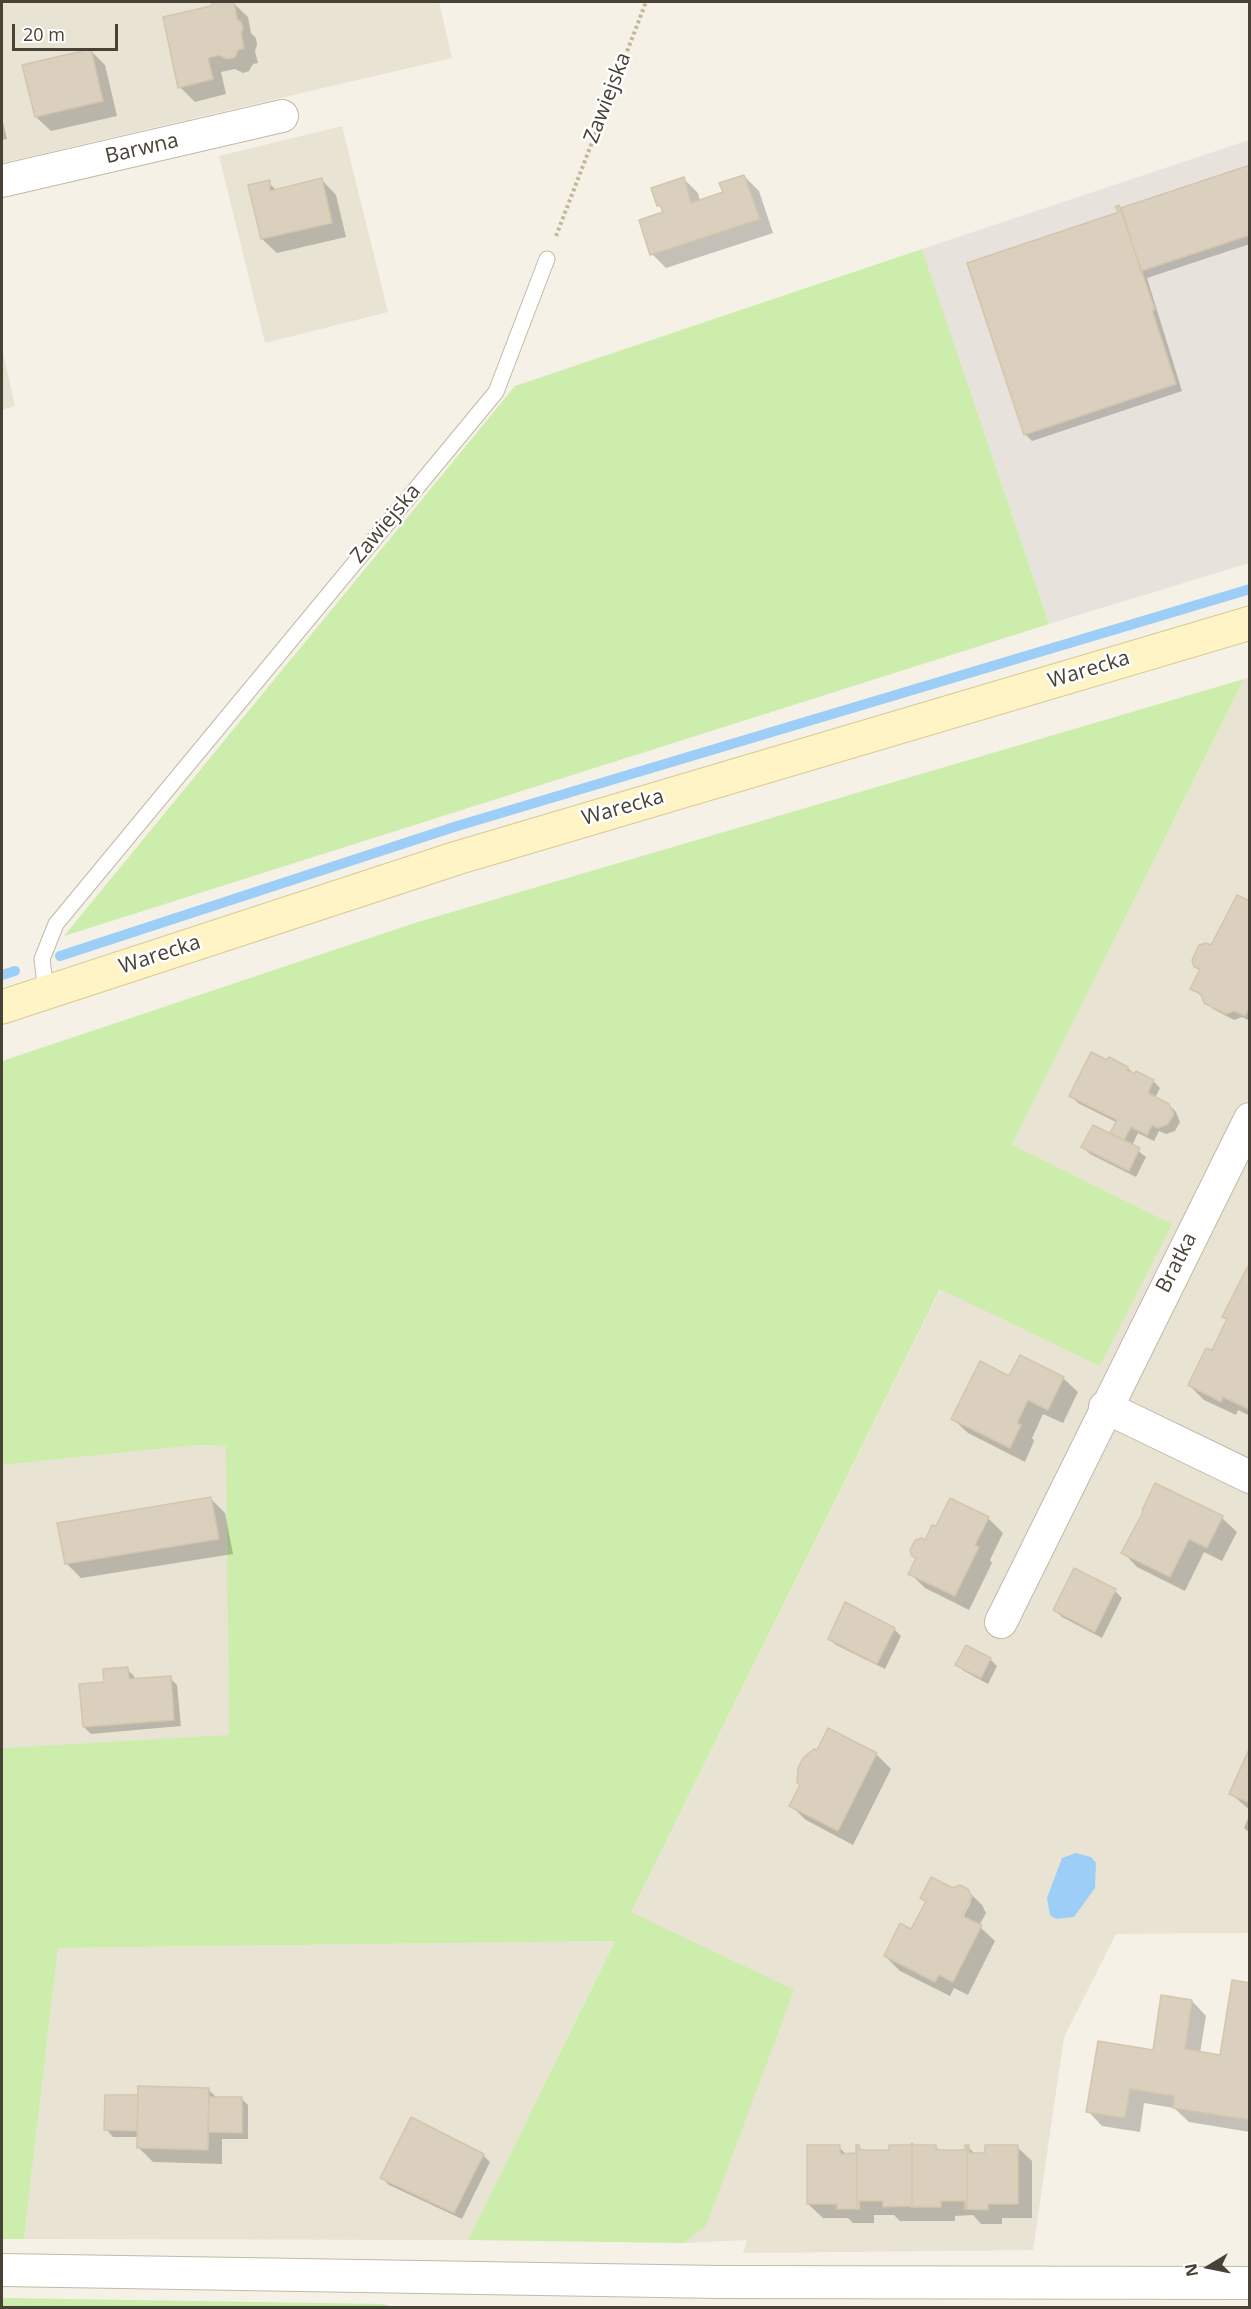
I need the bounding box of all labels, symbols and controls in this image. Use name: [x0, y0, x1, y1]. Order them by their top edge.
scale bar: [15, 12, 122, 50]
text: 20 m: [23, 22, 65, 46]
street label: Zawiejska: [579, 49, 637, 147]
street label: Barwna: [103, 128, 181, 170]
street label: Zawiejska: [346, 479, 426, 569]
street label: Warecka: [1045, 646, 1133, 694]
street label: Warecka: [579, 784, 667, 832]
street label: Warecka: [116, 930, 204, 980]
street label: Bratka: [1151, 1229, 1203, 1297]
north arrow: [1179, 2237, 1239, 2297]
text: N: [1179, 2262, 1203, 2278]

